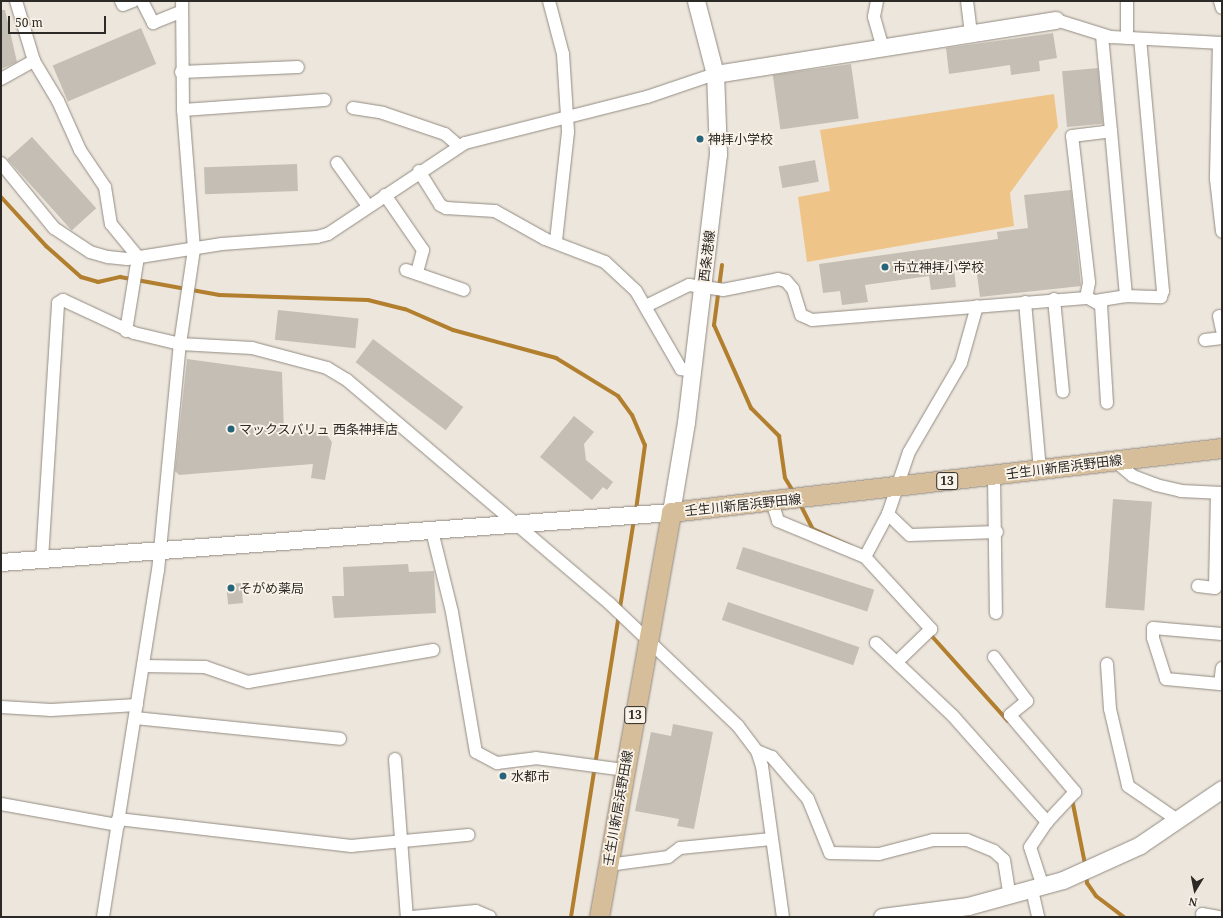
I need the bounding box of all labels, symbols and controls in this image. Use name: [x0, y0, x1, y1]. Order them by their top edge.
scale bar: [10, 8, 108, 34]
text: 50 m: [15, 14, 43, 31]
place label: 神拝小学校: [708, 131, 773, 147]
marker: 神拝小学校: [695, 134, 705, 144]
street label: 西条港線: [696, 229, 718, 283]
place label: 市立神拝小学校: [893, 259, 984, 275]
marker: 市立神拝小学校: [880, 262, 890, 272]
place label: マックスバリュ 西条神拝店: [239, 421, 398, 437]
marker: マックスバリュ 西条神拝店: [226, 424, 236, 434]
street label: 壬生川新居浜野田線: [1005, 452, 1123, 482]
road number: 13: [936, 471, 958, 491]
street label: 壬生川新居浜野田線: [684, 491, 802, 519]
place label: そがめ薬局: [239, 580, 304, 596]
marker: そがめ薬局: [226, 583, 236, 593]
road number: 13: [624, 705, 646, 725]
street label: 壬生川新居浜野田線: [600, 749, 636, 867]
place label: 水都市: [511, 768, 550, 784]
marker: 水都市: [498, 771, 508, 781]
north arrow: [1175, 870, 1215, 910]
text: N: [1187, 894, 1198, 910]

